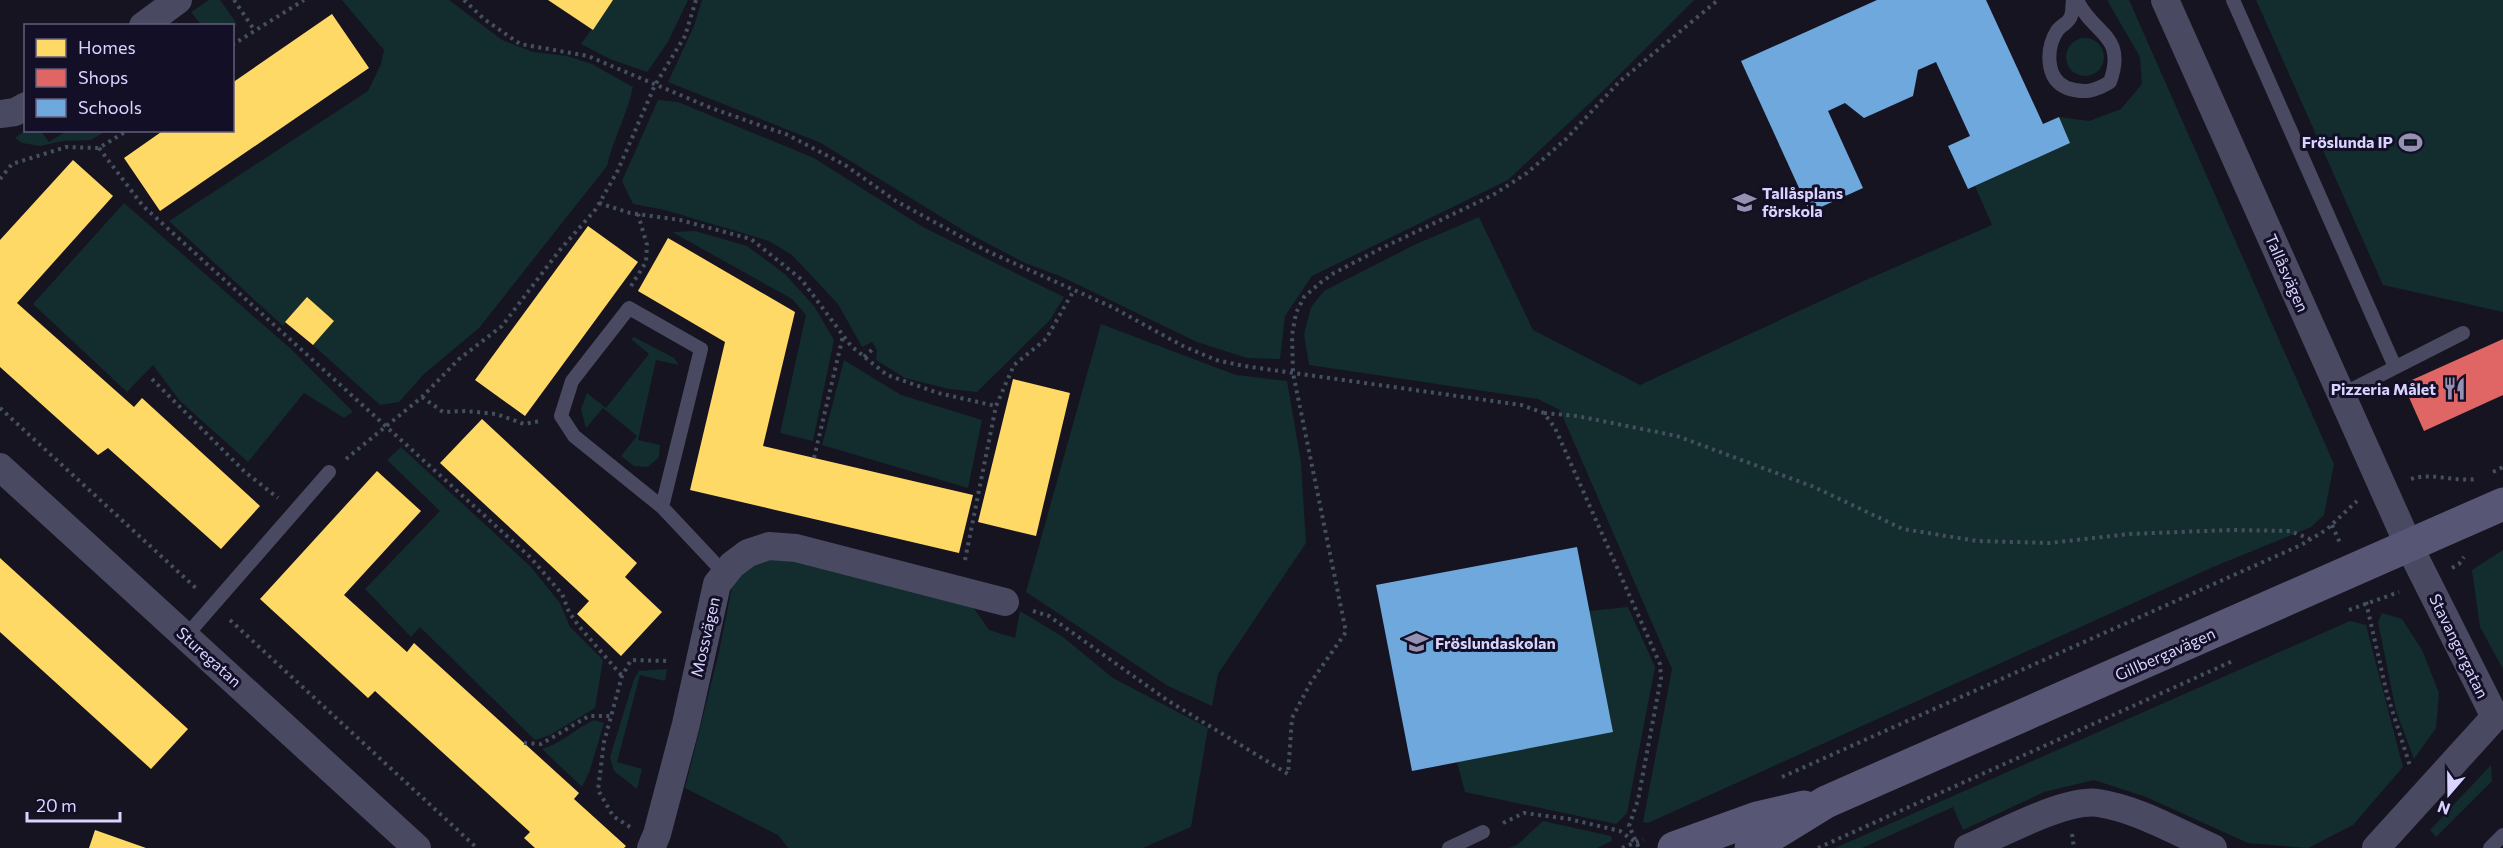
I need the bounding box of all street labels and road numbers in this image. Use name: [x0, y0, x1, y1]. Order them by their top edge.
street label: Tallåsvägen: [2262, 231, 2313, 315]
street label: Stavangergatan: [2426, 590, 2493, 701]
street label: Mossvägen: [686, 595, 723, 679]
street label: Sturegatan: [173, 623, 246, 691]
street label: Gillbergavägen: [2112, 623, 2218, 684]

